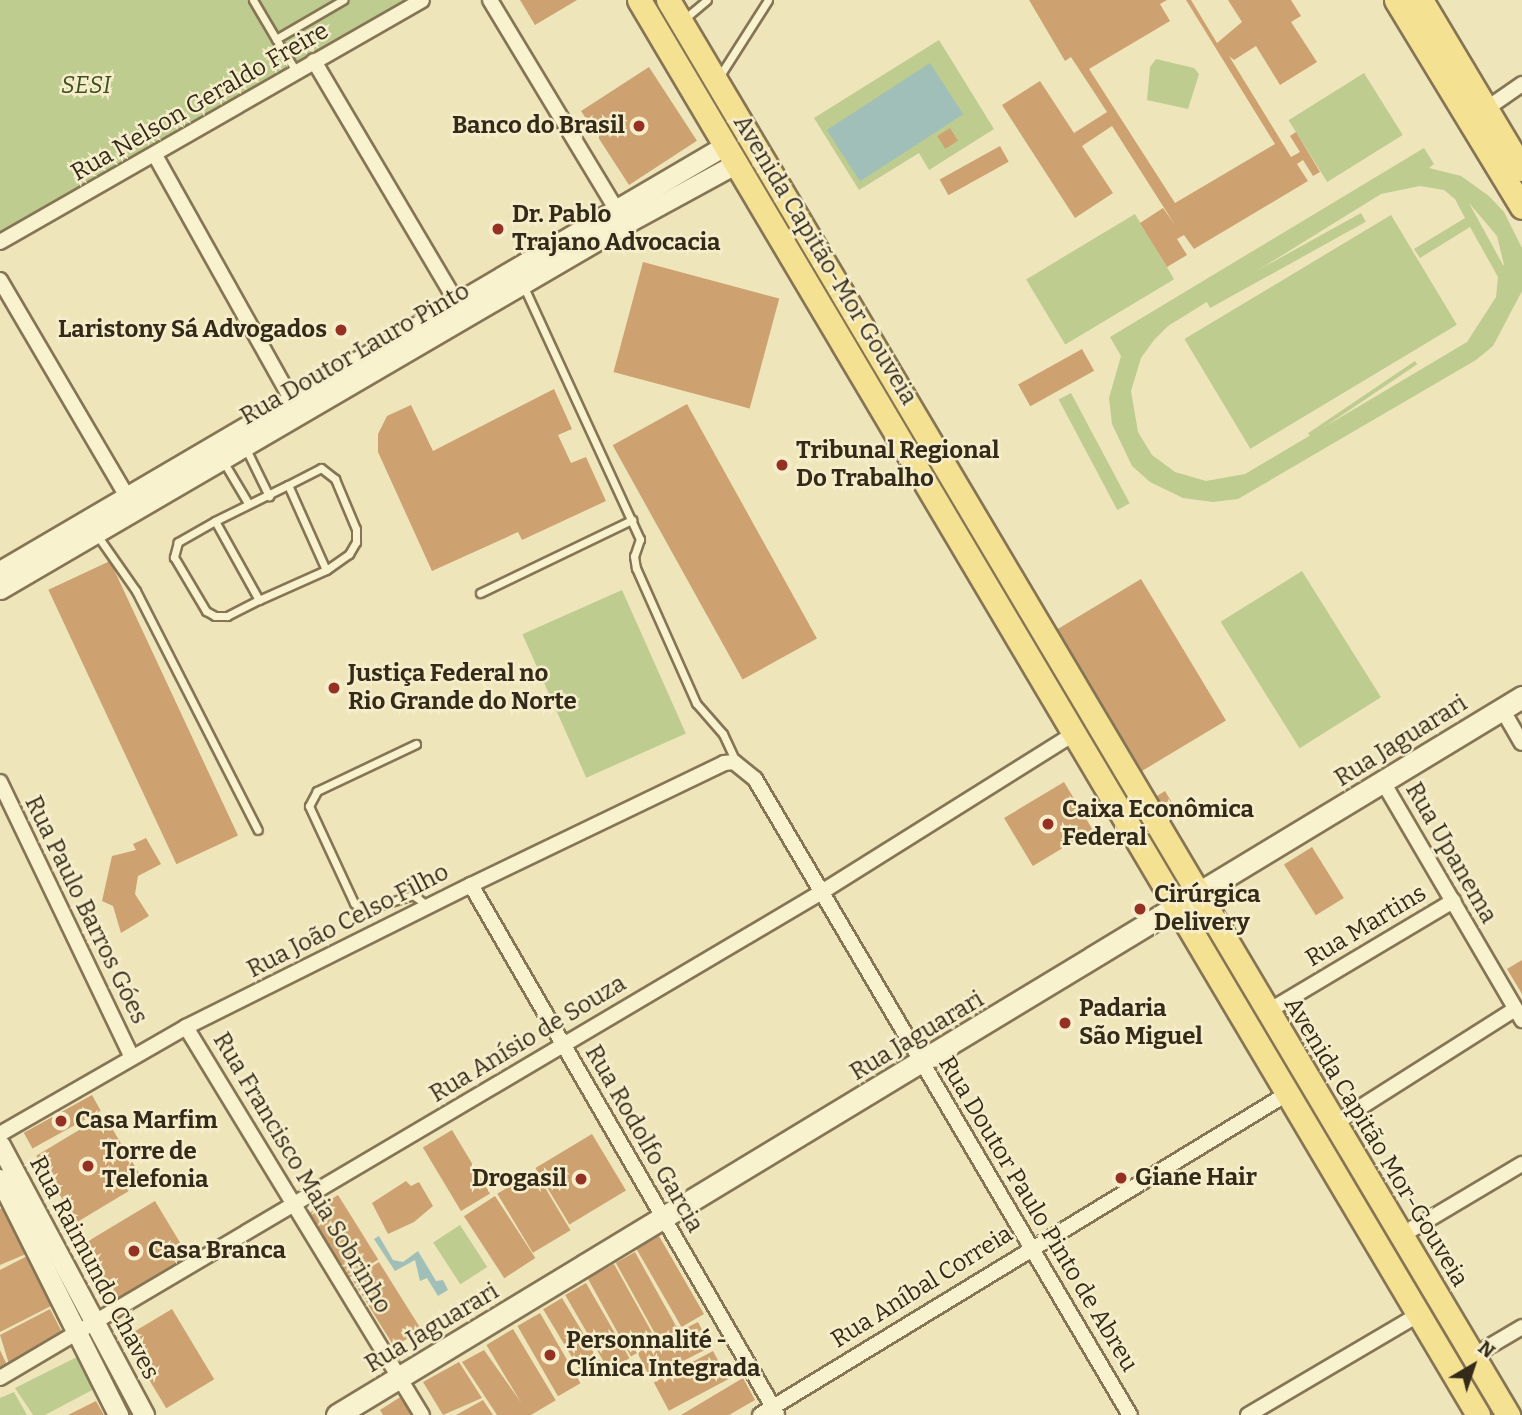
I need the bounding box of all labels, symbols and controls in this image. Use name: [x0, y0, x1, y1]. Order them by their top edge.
street label: Rua Nelson Geraldo Freire: [66, 16, 334, 188]
park label: SESI: [61, 72, 111, 100]
street label: Avenida Capitão-Mor Gouveia: [727, 110, 923, 410]
place label: Banco do Brasil: [452, 112, 625, 140]
marker: Banco do Brasil: [631, 118, 647, 134]
place label: Dr. Pablo Trajano Advocacia: [512, 201, 720, 257]
marker: Dr. Pablo Trajano Advocacia: [490, 221, 506, 237]
street label: Rua Doutor Lauro Pinto: [235, 277, 475, 431]
place label: Laristony Sá Advogados: [58, 316, 327, 344]
marker: Laristony Sá Advogados: [333, 322, 349, 338]
place label: Tribunal Regional Do Trabalho: [796, 437, 999, 493]
marker: Tribunal Regional Do Trabalho: [774, 457, 790, 473]
place label: Justiça Federal no Rio Grande do Norte: [348, 660, 577, 716]
marker: Justiça Federal no Rio Grande do Norte: [326, 680, 342, 696]
street label: Rua Jaguarari: [1330, 689, 1472, 793]
street label: Rua Upanema: [1399, 777, 1503, 929]
street label: Rua Paulo Barros Góes: [18, 791, 154, 1029]
place label: Caixa Econômica Federal: [1062, 796, 1254, 852]
marker: Caixa Econômica Federal: [1040, 816, 1056, 832]
street label: Rua João Celso Filho: [242, 858, 454, 984]
street label: Rua Martins: [1301, 879, 1431, 973]
place label: Cirúrgica Delivery: [1154, 881, 1260, 937]
marker: Cirúrgica Delivery: [1132, 901, 1148, 917]
street label: Rua Anísio de Souza: [425, 969, 631, 1109]
street label: Rua Jaguarari: [845, 985, 989, 1087]
street label: Avenida Capitão Mor-Gouveia: [1278, 992, 1474, 1292]
place label: Padaria São Miguel: [1079, 995, 1203, 1051]
marker: Padaria São Miguel: [1057, 1015, 1073, 1031]
street label: Rua Francisco Maia Sobrinho: [207, 1027, 397, 1319]
street label: Rua Rodolfo Garcia: [579, 1040, 709, 1238]
street label: Rua Doutor Paulo Pinto de Abreu: [932, 1051, 1144, 1377]
place label: Casa Marfim: [75, 1107, 218, 1135]
marker: Casa Marfim: [53, 1113, 69, 1129]
place label: Torre de Telefonia: [102, 1138, 208, 1194]
street label: Rua Raimundo Chaves: [23, 1151, 165, 1385]
marker: Torre de Telefonia: [80, 1158, 96, 1174]
place label: Giane Hair: [1135, 1164, 1257, 1192]
place label: Drogasil: [472, 1165, 567, 1193]
marker: Giane Hair: [1113, 1170, 1129, 1186]
marker: Drogasil: [573, 1171, 589, 1187]
street label: Rua Aníbal Correia: [826, 1220, 1018, 1354]
place label: Casa Branca: [148, 1237, 286, 1265]
marker: Casa Branca: [126, 1243, 142, 1259]
street label: Rua Jaguarari: [360, 1277, 504, 1379]
place label: Personnalité - Clínica Integrada: [566, 1327, 760, 1383]
north arrow: [1438, 1331, 1508, 1401]
text: N: [1474, 1336, 1499, 1363]
marker: Personnalité - Clínica Integrada: [540, 1345, 560, 1365]

